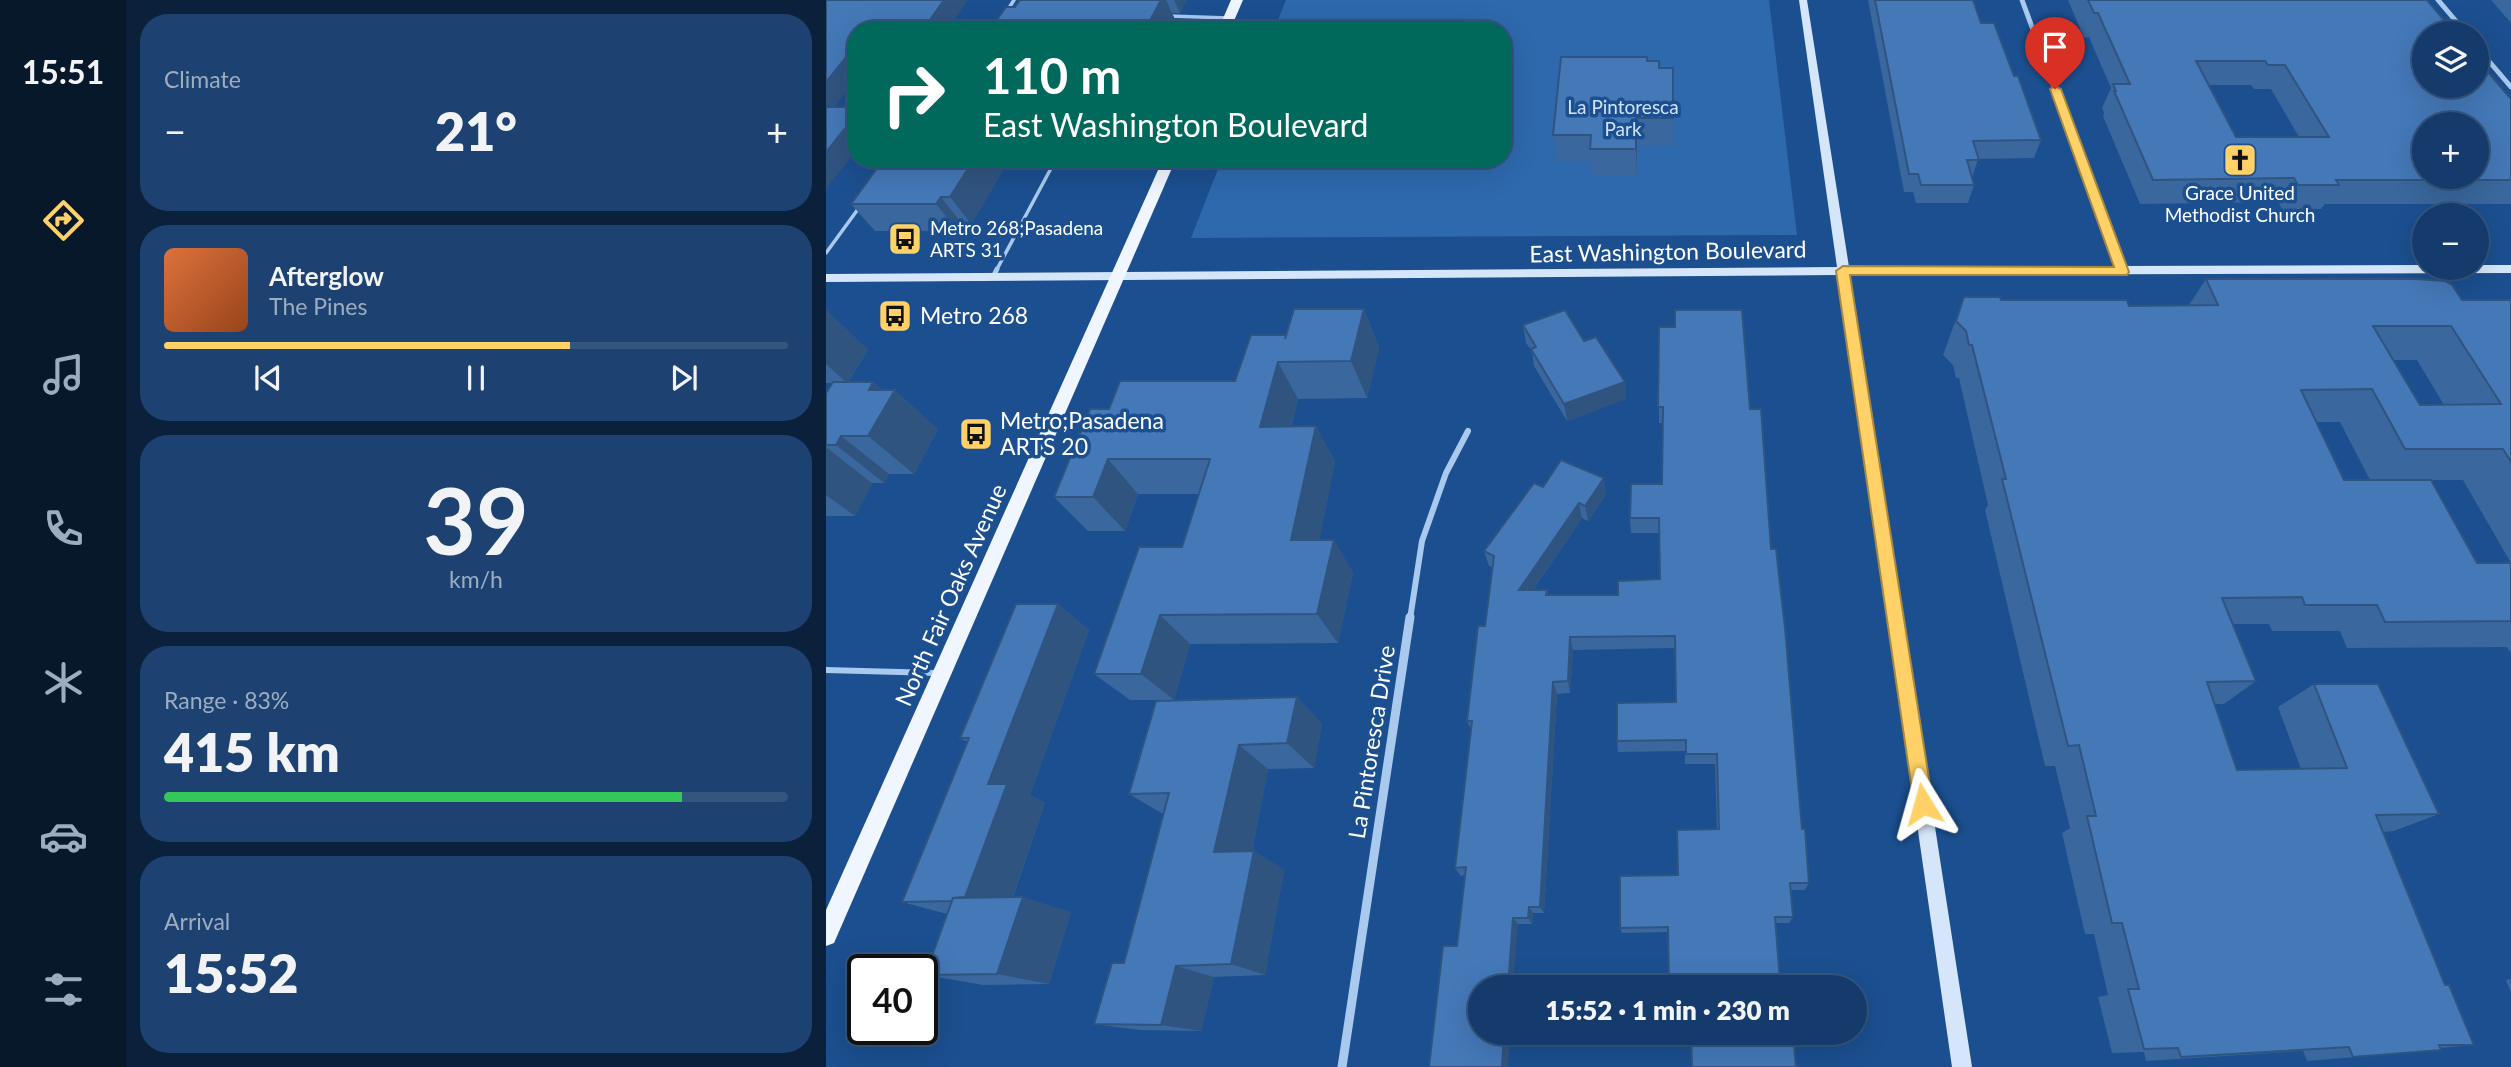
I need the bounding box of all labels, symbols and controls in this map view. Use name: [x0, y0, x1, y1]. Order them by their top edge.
pin: [2025, 17, 2085, 89]
map controls: [2412, 21, 2489, 280]
button: layers: [2412, 21, 2489, 98]
icon: arrive: [2036, 28, 2074, 66]
text: 110 m: [983, 46, 1121, 104]
icon: right: [868, 49, 959, 140]
text: 15:51: [22, 52, 104, 91]
text: Climate: [164, 65, 241, 93]
park label: La Pintoresca Park: [1567, 95, 1679, 140]
text: 21°: [435, 100, 517, 162]
text: East Washington Boulevard: [983, 105, 1369, 144]
text: −: [164, 108, 186, 154]
text: +: [766, 108, 788, 154]
button: +: [2412, 112, 2489, 189]
church icon: Grace United Methodist Church: [2221, 141, 2259, 179]
place label: Grace United Methodist Church: [2165, 181, 2315, 226]
icon: directions: [39, 196, 88, 245]
button: −: [2412, 203, 2489, 280]
place label: Metro 268;Pasadena ARTS 31: [930, 216, 1103, 261]
bus stop icon: Metro 268;Pasadena ARTS 31: [886, 220, 924, 258]
street label: East Washington Boulevard: [1529, 235, 1807, 267]
text: Afterglow: [269, 260, 384, 292]
text: The Pines: [269, 292, 367, 320]
bus stop icon: Metro 268: [876, 297, 914, 335]
place label: Metro 268: [920, 301, 1028, 329]
icon: music: [39, 350, 88, 399]
icon: previous: [249, 359, 287, 397]
icon: pause: [457, 359, 495, 397]
icon: next: [665, 359, 703, 397]
place label: Metro;Pasadena ARTS 20: [1000, 406, 1164, 460]
bus stop icon: Metro;Pasadena ARTS 20: [957, 415, 995, 453]
text: 39: [423, 465, 529, 574]
street label: North Fair Oaks Avenue: [888, 479, 1012, 710]
icon: phone: [39, 504, 88, 553]
text: km/h: [449, 565, 503, 593]
street label: La Pintoresca Drive: [1342, 643, 1400, 841]
icon: climate: [39, 658, 88, 707]
text: Range · 83%: [164, 686, 289, 714]
text: 415 km: [164, 721, 340, 783]
position arrow: [1886, 767, 1960, 841]
icon: car: [39, 812, 88, 861]
text: Arrival: [164, 907, 230, 935]
text: 15:52: [164, 942, 298, 1004]
speed limit sign: 40: [847, 954, 938, 1045]
icon: filters: [39, 965, 88, 1014]
text: 15:52 · 1 min · 230 m: [1545, 994, 1790, 1026]

